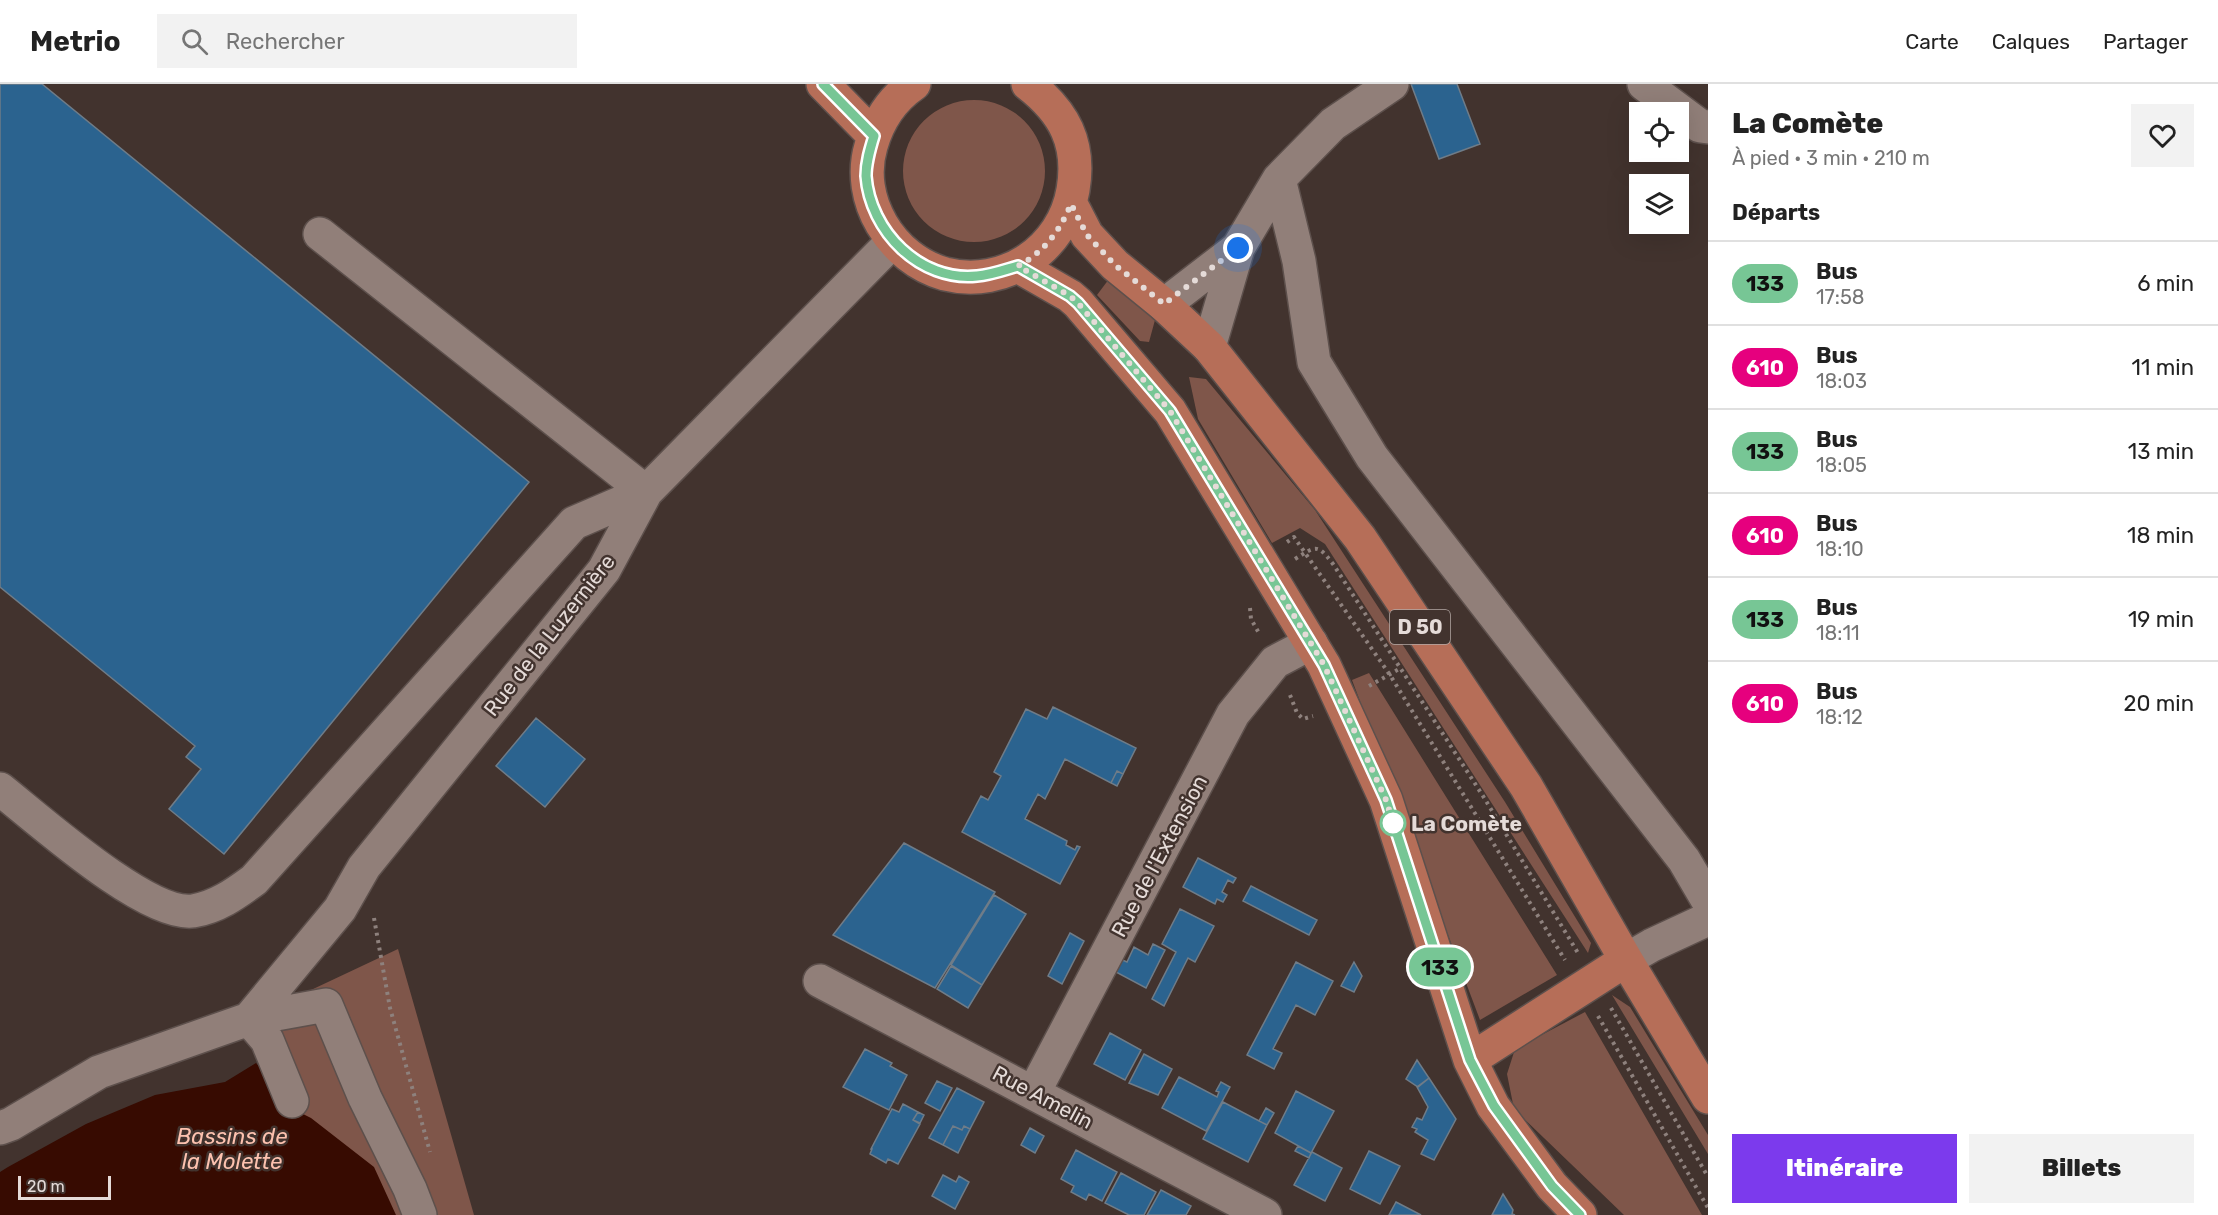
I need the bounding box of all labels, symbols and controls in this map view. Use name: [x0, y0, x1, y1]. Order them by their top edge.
search box: [157, 14, 577, 68]
text: Metrio: [30, 25, 121, 58]
icon: search: [178, 25, 211, 58]
text: Rechercher: [226, 28, 345, 55]
text: Carte: [1905, 29, 1959, 54]
text: Calques: [1992, 29, 2070, 54]
text: Partager: [2103, 29, 2188, 54]
map controls: [1629, 102, 1689, 234]
button: locate: [1629, 102, 1689, 162]
button: heart: [2131, 104, 2194, 167]
text: La Comète: [1732, 107, 1883, 140]
text: À pied · 3 min · 210 m: [1732, 146, 1930, 170]
button: layers: [1629, 174, 1689, 234]
text: Départs: [1732, 199, 1820, 226]
your location: [1223, 233, 1253, 263]
text: Bus: [1816, 258, 1858, 285]
text: 6 min: [2137, 270, 2194, 297]
text: 133: [1746, 271, 1784, 296]
text: 17:58: [1816, 285, 1865, 309]
text: Bus: [1816, 342, 1858, 369]
text: 11 min: [2132, 354, 2194, 381]
text: 610: [1746, 355, 1784, 380]
text: 18:03: [1816, 369, 1867, 393]
text: Bus: [1816, 426, 1858, 453]
text: 13 min: [2128, 438, 2194, 465]
text: 133: [1746, 439, 1784, 464]
text: 18:05: [1816, 453, 1867, 477]
text: Bus: [1816, 510, 1858, 537]
text: 18 min: [2127, 522, 2194, 549]
text: 610: [1746, 523, 1784, 548]
text: 18:10: [1816, 537, 1864, 561]
street label: Rue de la Luzernière: [478, 549, 620, 721]
text: Bus: [1816, 594, 1858, 621]
text: 19 min: [2128, 606, 2194, 633]
text: 133: [1746, 607, 1784, 632]
road number: D 50: [1390, 610, 1450, 644]
text: 18:11: [1816, 621, 1860, 645]
text: Bus: [1816, 678, 1858, 705]
text: 20 min: [2124, 690, 2194, 717]
text: 610: [1746, 691, 1784, 716]
text: 18:12: [1816, 705, 1863, 729]
street label: Rue de l'Extension: [1106, 771, 1212, 941]
marker: La Comète: [1380, 810, 1406, 836]
place label: La Comète: [1411, 811, 1522, 836]
line badge: 133: [1406, 948, 1474, 986]
text: 133: [1421, 955, 1459, 980]
street label: Rue Amelin: [988, 1060, 1098, 1134]
water label: Bassins de la Molette: [177, 1123, 287, 1175]
button: Itinéraire: [1732, 1134, 1957, 1203]
button: Billets: [1969, 1134, 2194, 1203]
scale bar: [18, 1173, 111, 1200]
text: 20 m: [27, 1177, 65, 1196]

